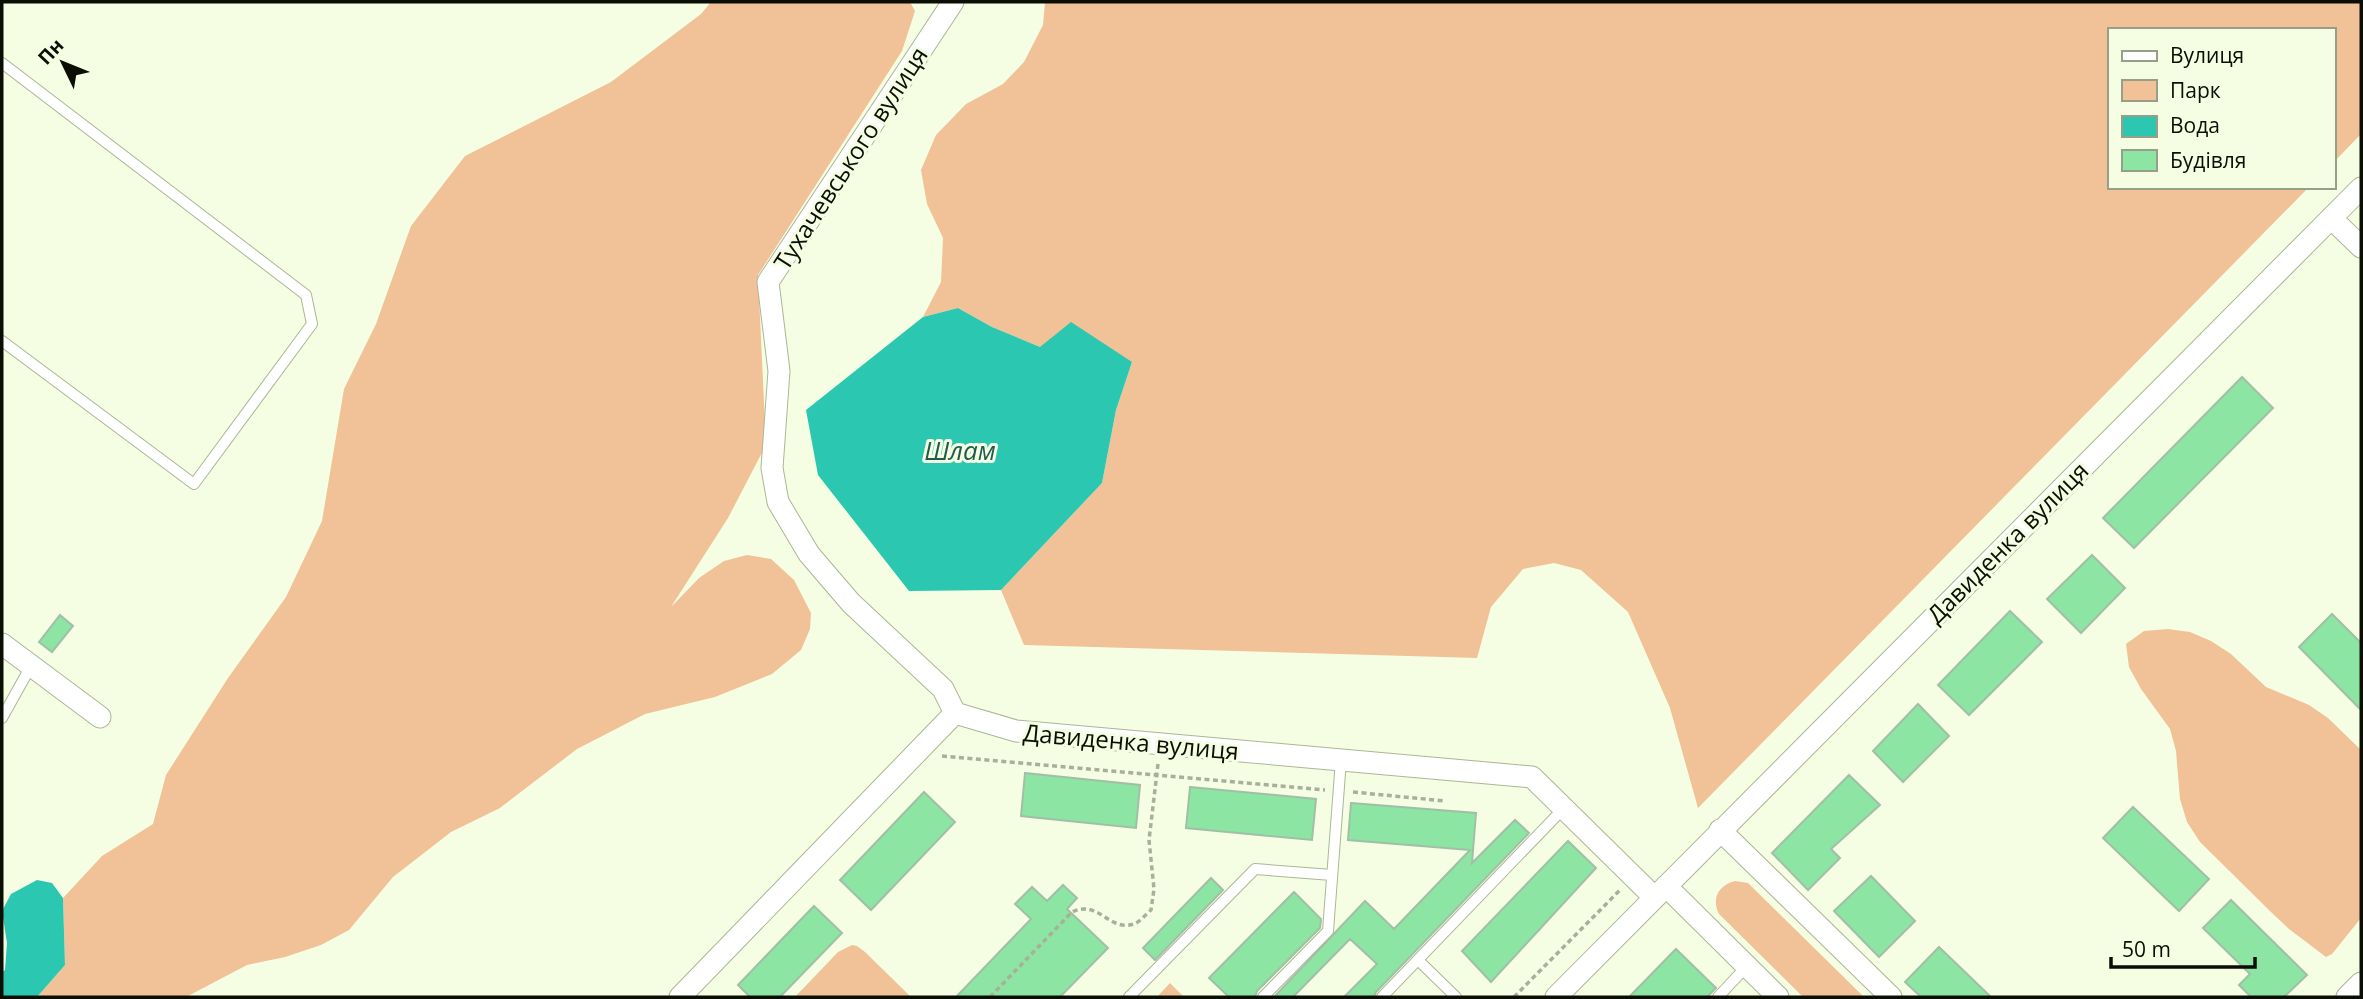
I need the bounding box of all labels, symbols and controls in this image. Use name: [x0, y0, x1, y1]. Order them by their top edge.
north arrow: [28, 28, 98, 98]
legend: [2108, 28, 2335, 189]
text: Пн: [32, 33, 69, 70]
street label: Тухачевського вулиця: [765, 40, 935, 276]
text: Вулиця: [2170, 41, 2244, 69]
text: Парк: [2170, 76, 2221, 104]
text: Вода: [2170, 111, 2220, 139]
text: Будівля: [2170, 146, 2246, 174]
water label: Шлам: [924, 432, 996, 468]
street label: Давиденка вулиця: [1919, 454, 2095, 630]
street label: Давиденка вулиця: [1022, 715, 1240, 767]
scale bar: [2111, 926, 2254, 970]
text: 50 m: [2122, 935, 2171, 963]

